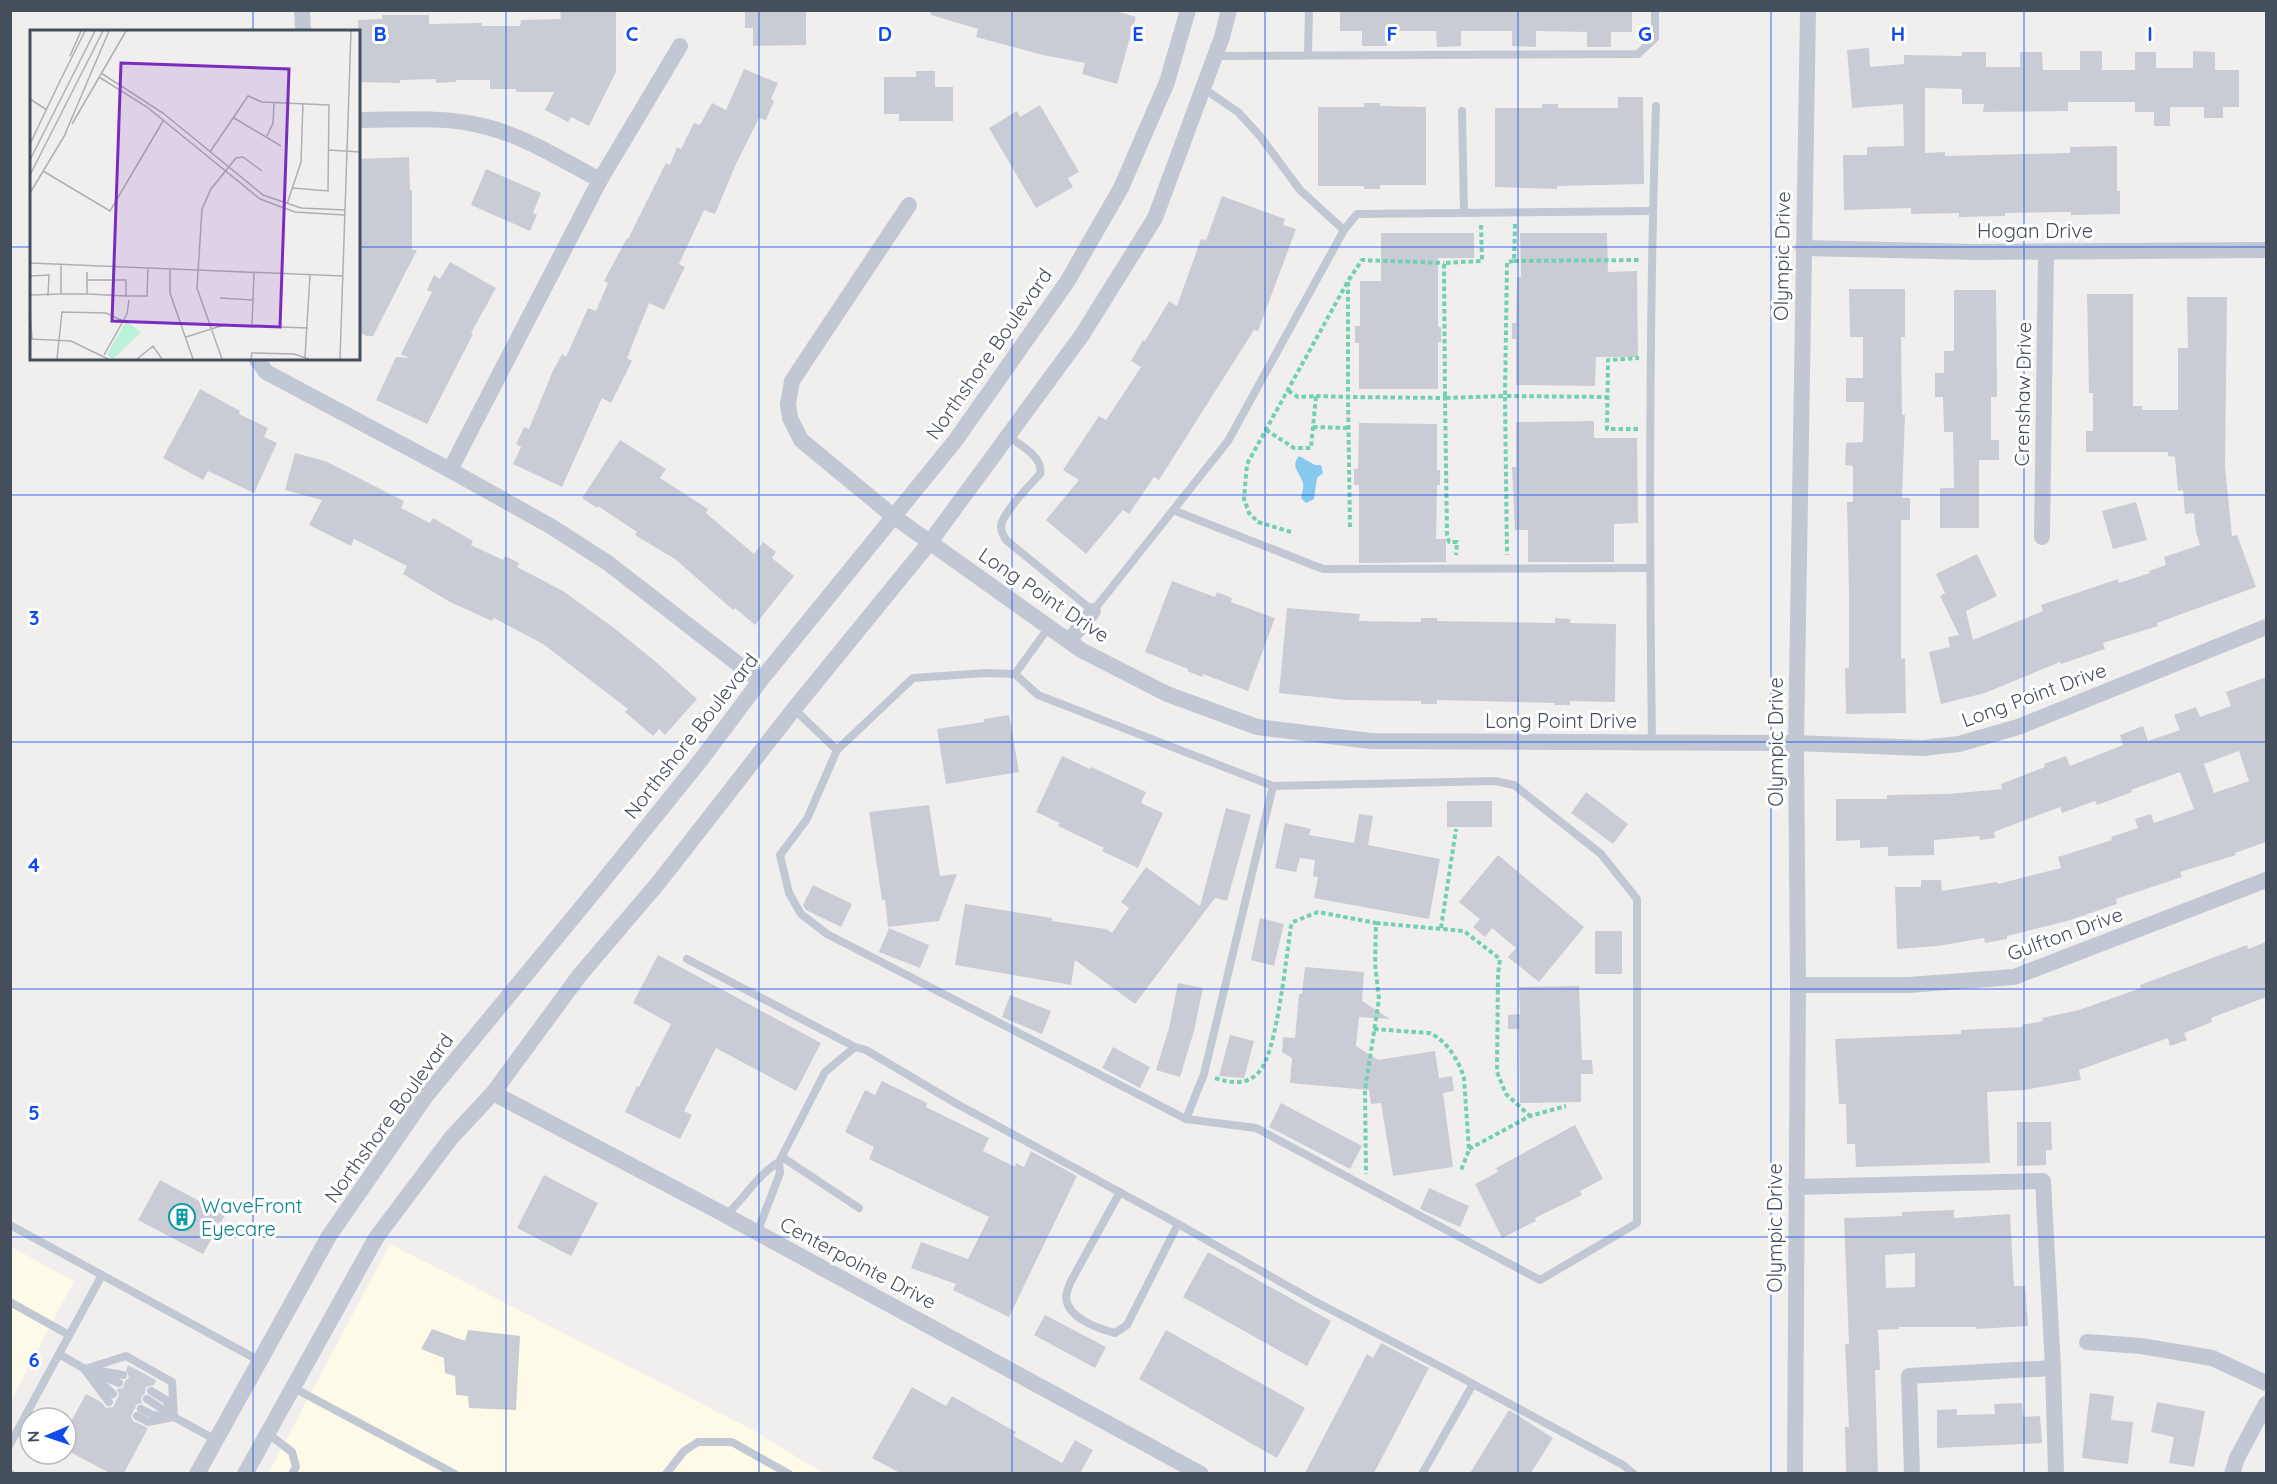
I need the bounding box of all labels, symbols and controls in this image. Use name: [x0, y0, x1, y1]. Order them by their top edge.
text: B: [373, 21, 387, 46]
text: C: [626, 21, 639, 46]
text: D: [878, 21, 892, 46]
text: E: [1132, 21, 1144, 46]
text: F: [1386, 21, 1398, 46]
text: G: [1638, 21, 1652, 46]
text: H: [1891, 21, 1905, 46]
text: I: [2147, 21, 2153, 46]
inset map: [30, 30, 360, 360]
street label: Olympic Drive: [1768, 191, 1795, 321]
street label: Hogan Drive: [1977, 218, 2093, 243]
street label: Northshore Boulevard: [920, 263, 1057, 444]
street label: Crenshaw Drive: [2009, 322, 2036, 466]
street label: Long Point Drive: [974, 542, 1114, 648]
text: 3: [29, 605, 39, 630]
street label: Northshore Boulevard: [618, 648, 763, 824]
street label: Long Point Drive: [1958, 657, 2110, 732]
street label: Olympic Drive: [1763, 677, 1788, 807]
street label: Long Point Drive: [1485, 708, 1637, 733]
text: 4: [28, 852, 40, 877]
street label: Gulfton Drive: [2004, 901, 2126, 966]
street label: Northshore Boulevard: [319, 1028, 458, 1207]
text: 5: [28, 1100, 40, 1125]
street label: Olympic Drive: [1762, 1163, 1787, 1293]
place label: WaveFront Eyecare: [201, 1193, 303, 1241]
building icon: WaveFront Eyecare: [167, 1202, 197, 1232]
street label: Centerpointe Drive: [776, 1211, 941, 1314]
text: 6: [28, 1347, 40, 1372]
north arrow: [18, 1406, 78, 1466]
text: N: [23, 1430, 43, 1443]

